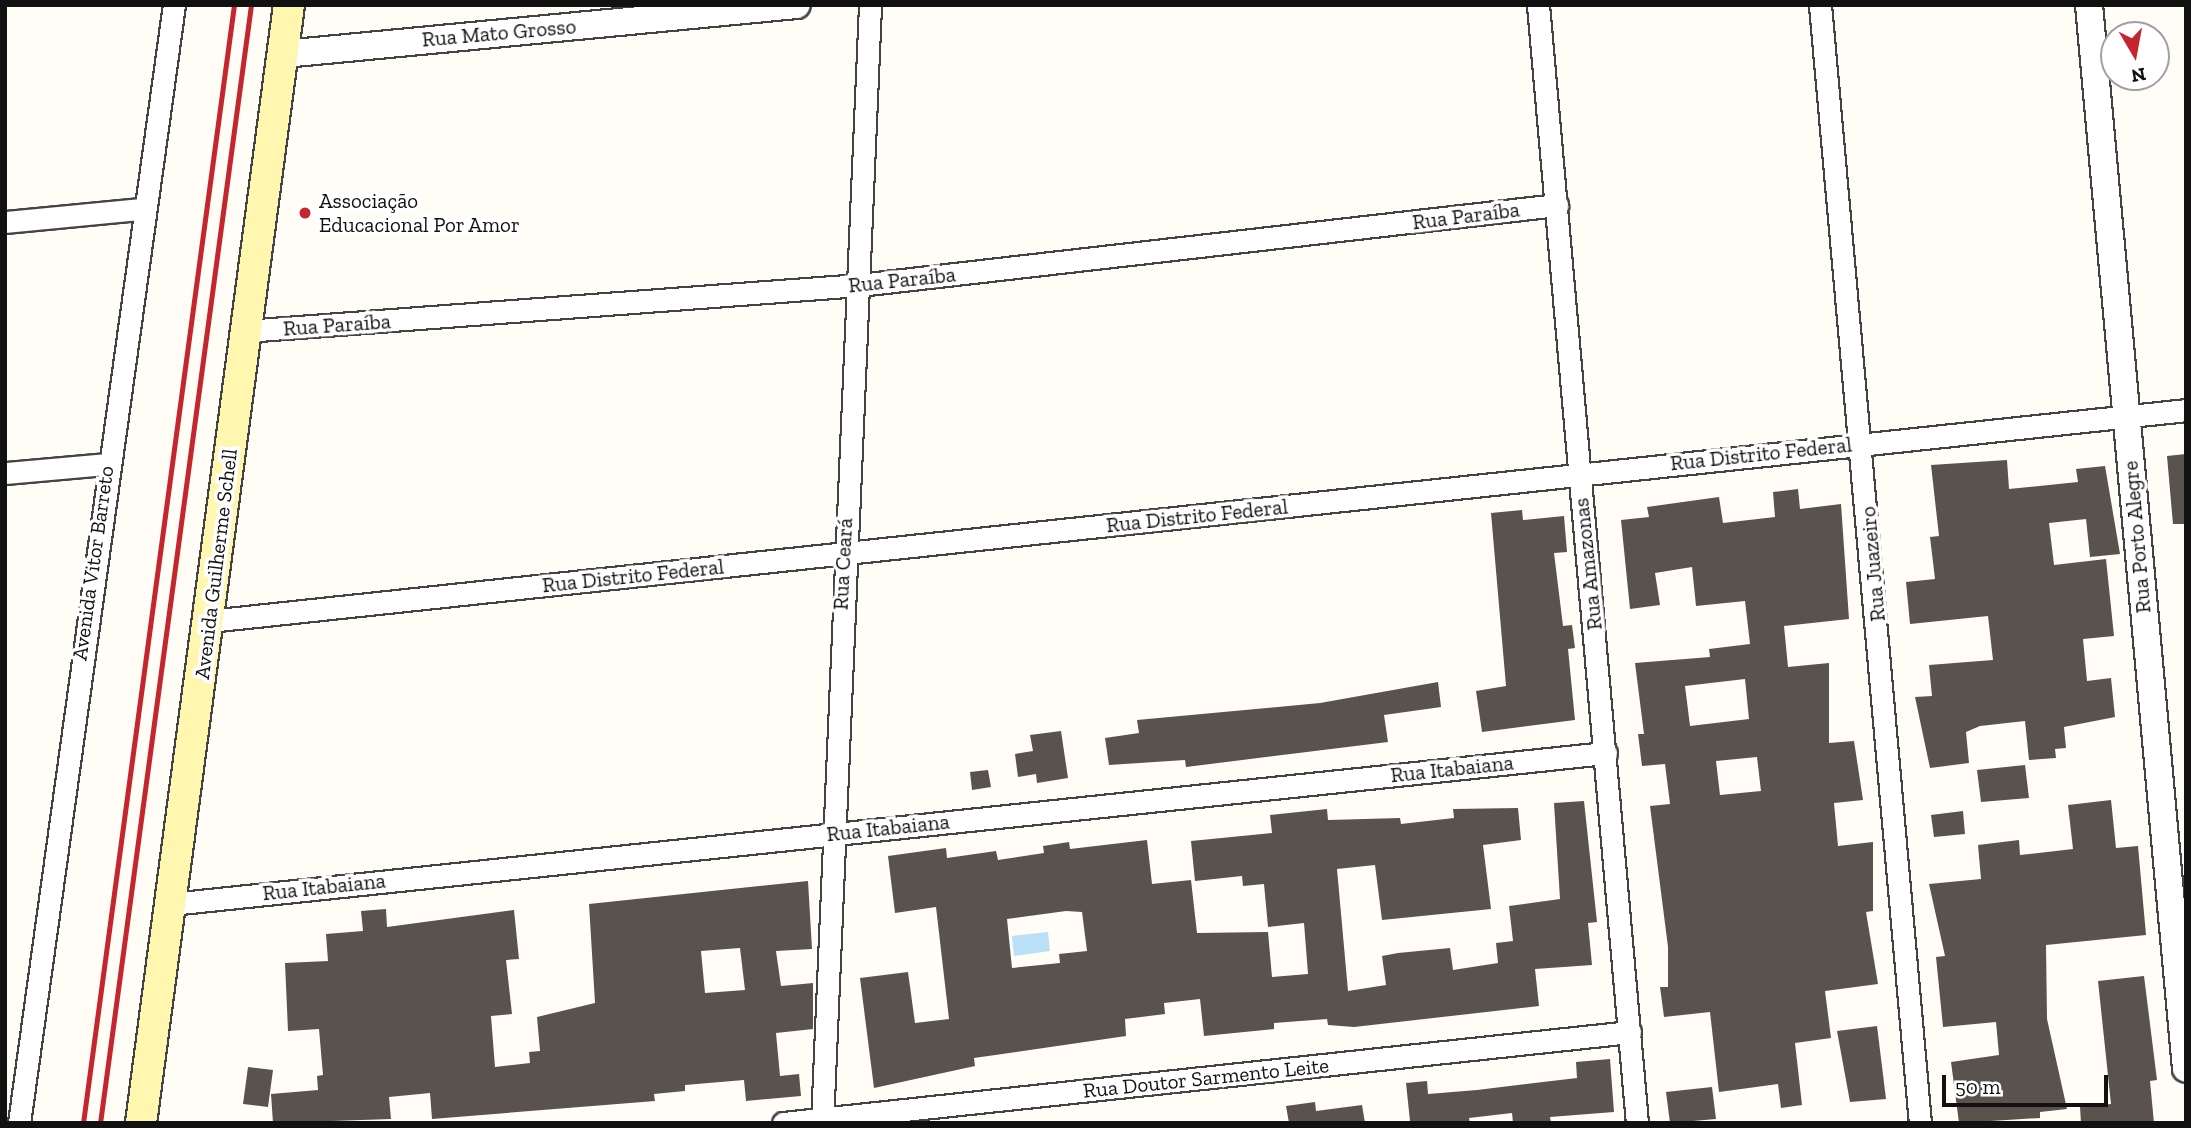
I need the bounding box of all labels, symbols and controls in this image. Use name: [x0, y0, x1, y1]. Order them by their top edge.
street label: Rua Mato Grosso: [421, 14, 577, 52]
north arrow: [2100, 21, 2170, 91]
text: N: [2129, 63, 2148, 88]
place label: Associação Educacional Por Amor: [319, 188, 521, 238]
street label: Rua Paraíba: [1411, 197, 1521, 235]
marker: Associação Educacional Por Amor: [297, 205, 313, 221]
street label: Rua Paraíba: [847, 262, 957, 298]
street label: Rua Paraíba: [282, 309, 392, 341]
street label: Rua Distrito Federal: [1669, 432, 1853, 476]
street label: Avenida Guilherme Schell: [189, 447, 243, 681]
street label: Rua Porto Alegre: [2118, 459, 2156, 615]
street label: Avenida Vitor Barreto: [67, 464, 119, 662]
street label: Rua Distrito Federal: [1105, 494, 1289, 538]
street label: Rua Amazonas: [1568, 496, 1608, 632]
street label: Rua Juazeiro: [1855, 505, 1891, 623]
street label: Rua Ceará: [828, 517, 858, 611]
street label: Rua Distrito Federal: [541, 554, 725, 598]
street label: Rua Itabaiana: [1389, 750, 1515, 788]
street label: Rua Itabaiana: [825, 809, 951, 847]
street label: Rua Itabaiana: [261, 868, 387, 906]
street label: Rua Doutor Sarmento Leite: [1082, 1053, 1330, 1103]
scale bar: [1946, 1062, 2112, 1106]
text: 50 m: [1955, 1074, 2001, 1099]

